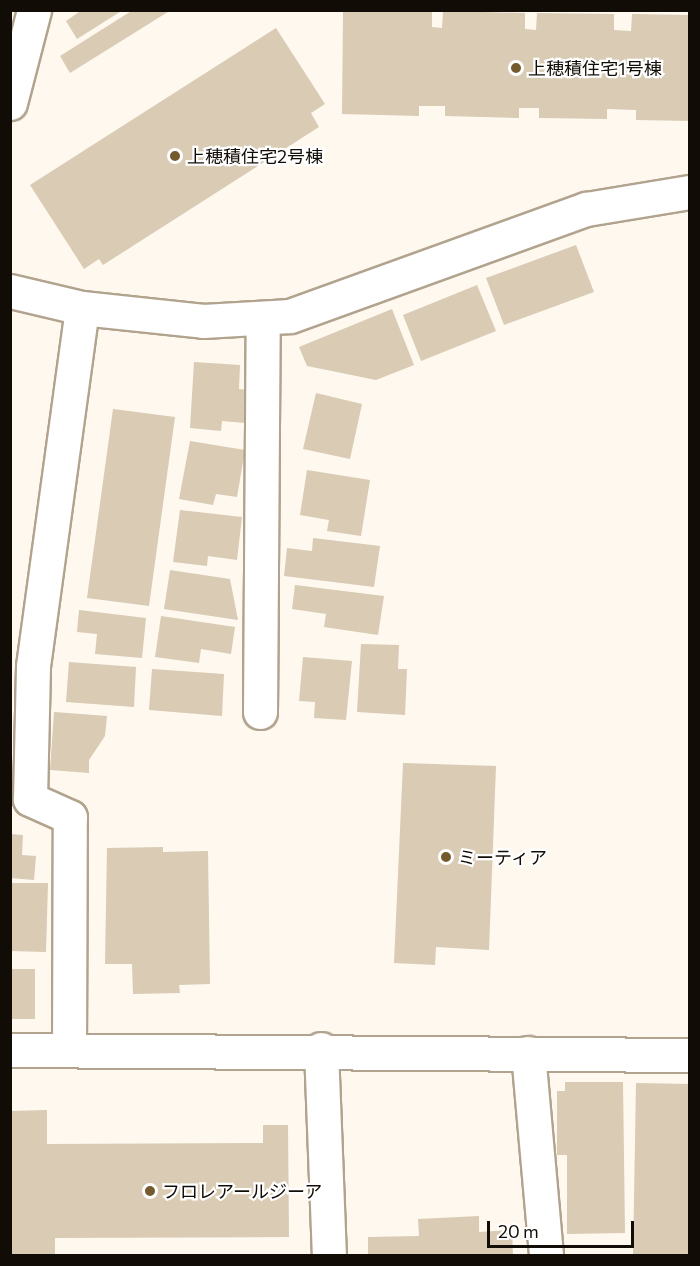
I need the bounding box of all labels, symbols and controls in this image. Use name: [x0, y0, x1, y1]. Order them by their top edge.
place label: 上穂積住宅1号棟: [528, 57, 662, 79]
marker: 上穂積住宅1号棟: [509, 61, 523, 75]
place label: 上穂積住宅2号棟: [187, 145, 323, 167]
marker: 上穂積住宅2号棟: [168, 149, 182, 163]
place label: ミーティア: [458, 846, 548, 868]
marker: ミーティア: [439, 850, 453, 864]
place label: フロレアールジーア: [162, 1180, 323, 1202]
marker: フロレアールジーア: [143, 1184, 157, 1198]
scale bar: [490, 1209, 637, 1247]
text: 20 m: [498, 1220, 539, 1242]

